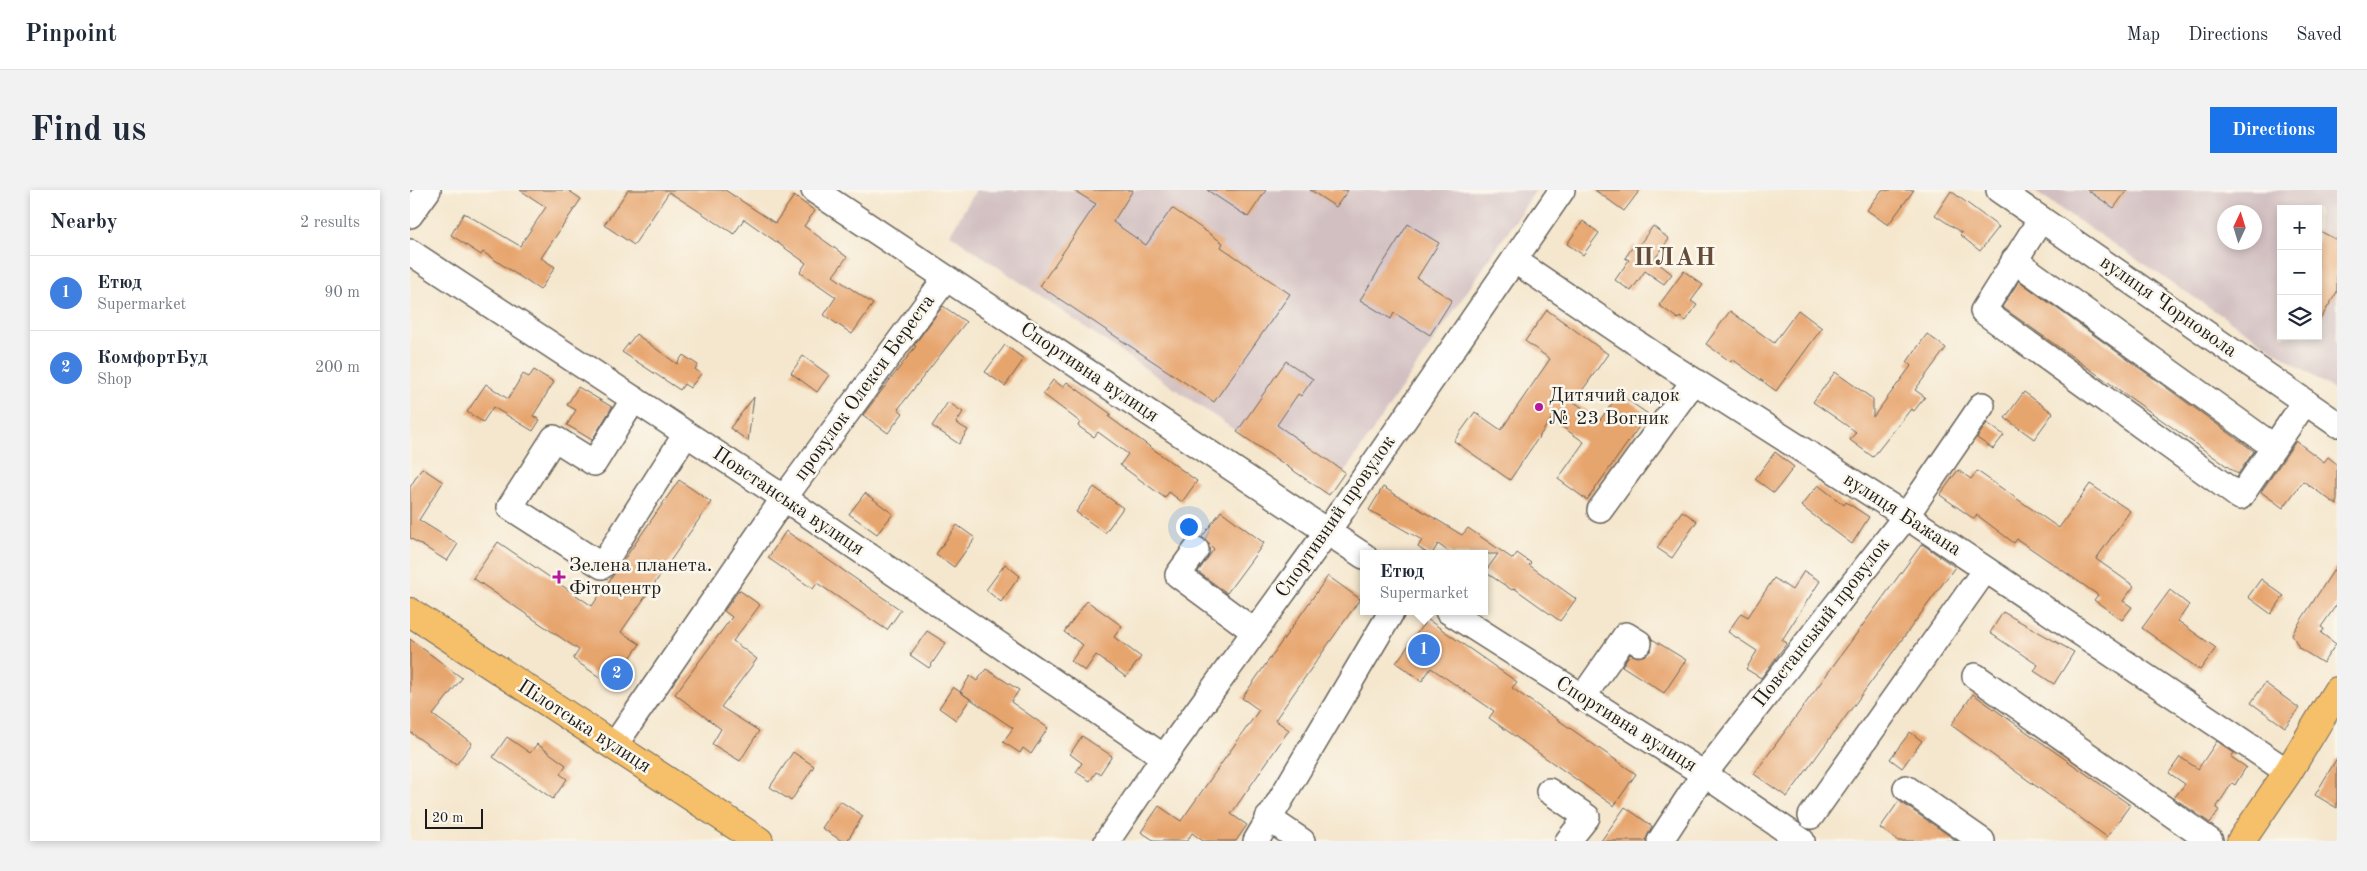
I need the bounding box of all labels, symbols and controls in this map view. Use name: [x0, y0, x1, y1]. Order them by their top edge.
text: Pinpoint: [25, 23, 117, 47]
text: Map: [2127, 26, 2160, 44]
text: Directions: [2188, 26, 2268, 44]
text: Saved: [2296, 26, 2342, 44]
button: Directions: [2210, 107, 2337, 153]
text: Find us: [30, 113, 146, 148]
north arrow: [2217, 205, 2262, 250]
map controls: [2277, 205, 2322, 340]
button: +: [2277, 205, 2322, 250]
text: Nearby: [50, 212, 118, 233]
text: 2 results: [300, 215, 360, 231]
district label: ПЛАН: [1633, 246, 1717, 271]
button: −: [2277, 250, 2322, 295]
street label: вулиця Чорновола: [2096, 252, 2240, 362]
text: Етюд: [97, 274, 142, 293]
text: 1: [61, 285, 71, 301]
text: 90 m: [324, 285, 360, 301]
street label: провулок Олекси Береста: [791, 291, 939, 485]
button: layers: [2277, 295, 2322, 340]
text: Supermarket: [97, 297, 186, 313]
street label: Спортивна вулиця: [1016, 319, 1162, 427]
text: КомфортБуд: [97, 349, 208, 368]
text: 2: [61, 360, 71, 376]
text: 200 m: [315, 360, 360, 376]
text: Shop: [97, 372, 132, 388]
place label: Дитячий садок № 23 Вогник: [1549, 386, 1680, 429]
marker: Дитячий садок № 23 Вогник: [1533, 401, 1545, 413]
street label: Спортивний провулок: [1272, 432, 1400, 602]
street label: Повстанська вулиця: [709, 444, 867, 560]
street label: вулиця Бажана: [1840, 470, 1965, 560]
your location: [1176, 514, 1202, 540]
street label: Повстанський провулок: [1750, 535, 1894, 711]
popup: [1360, 550, 1488, 615]
place label: Зелена планета. Фітоцентр: [569, 556, 712, 599]
text: Етюд: [1379, 563, 1424, 582]
marker: Зелена планета. Фітоцентр: [553, 571, 565, 583]
text: Supermarket: [1379, 586, 1469, 602]
pin: 1: [1408, 631, 1440, 669]
pin: 2: [601, 655, 633, 693]
street label: Спортивна вулиця: [1552, 674, 1700, 776]
street label: Пілотська вулиця: [514, 677, 654, 777]
scale bar: [425, 806, 482, 829]
text: 20 m: [432, 811, 463, 825]

